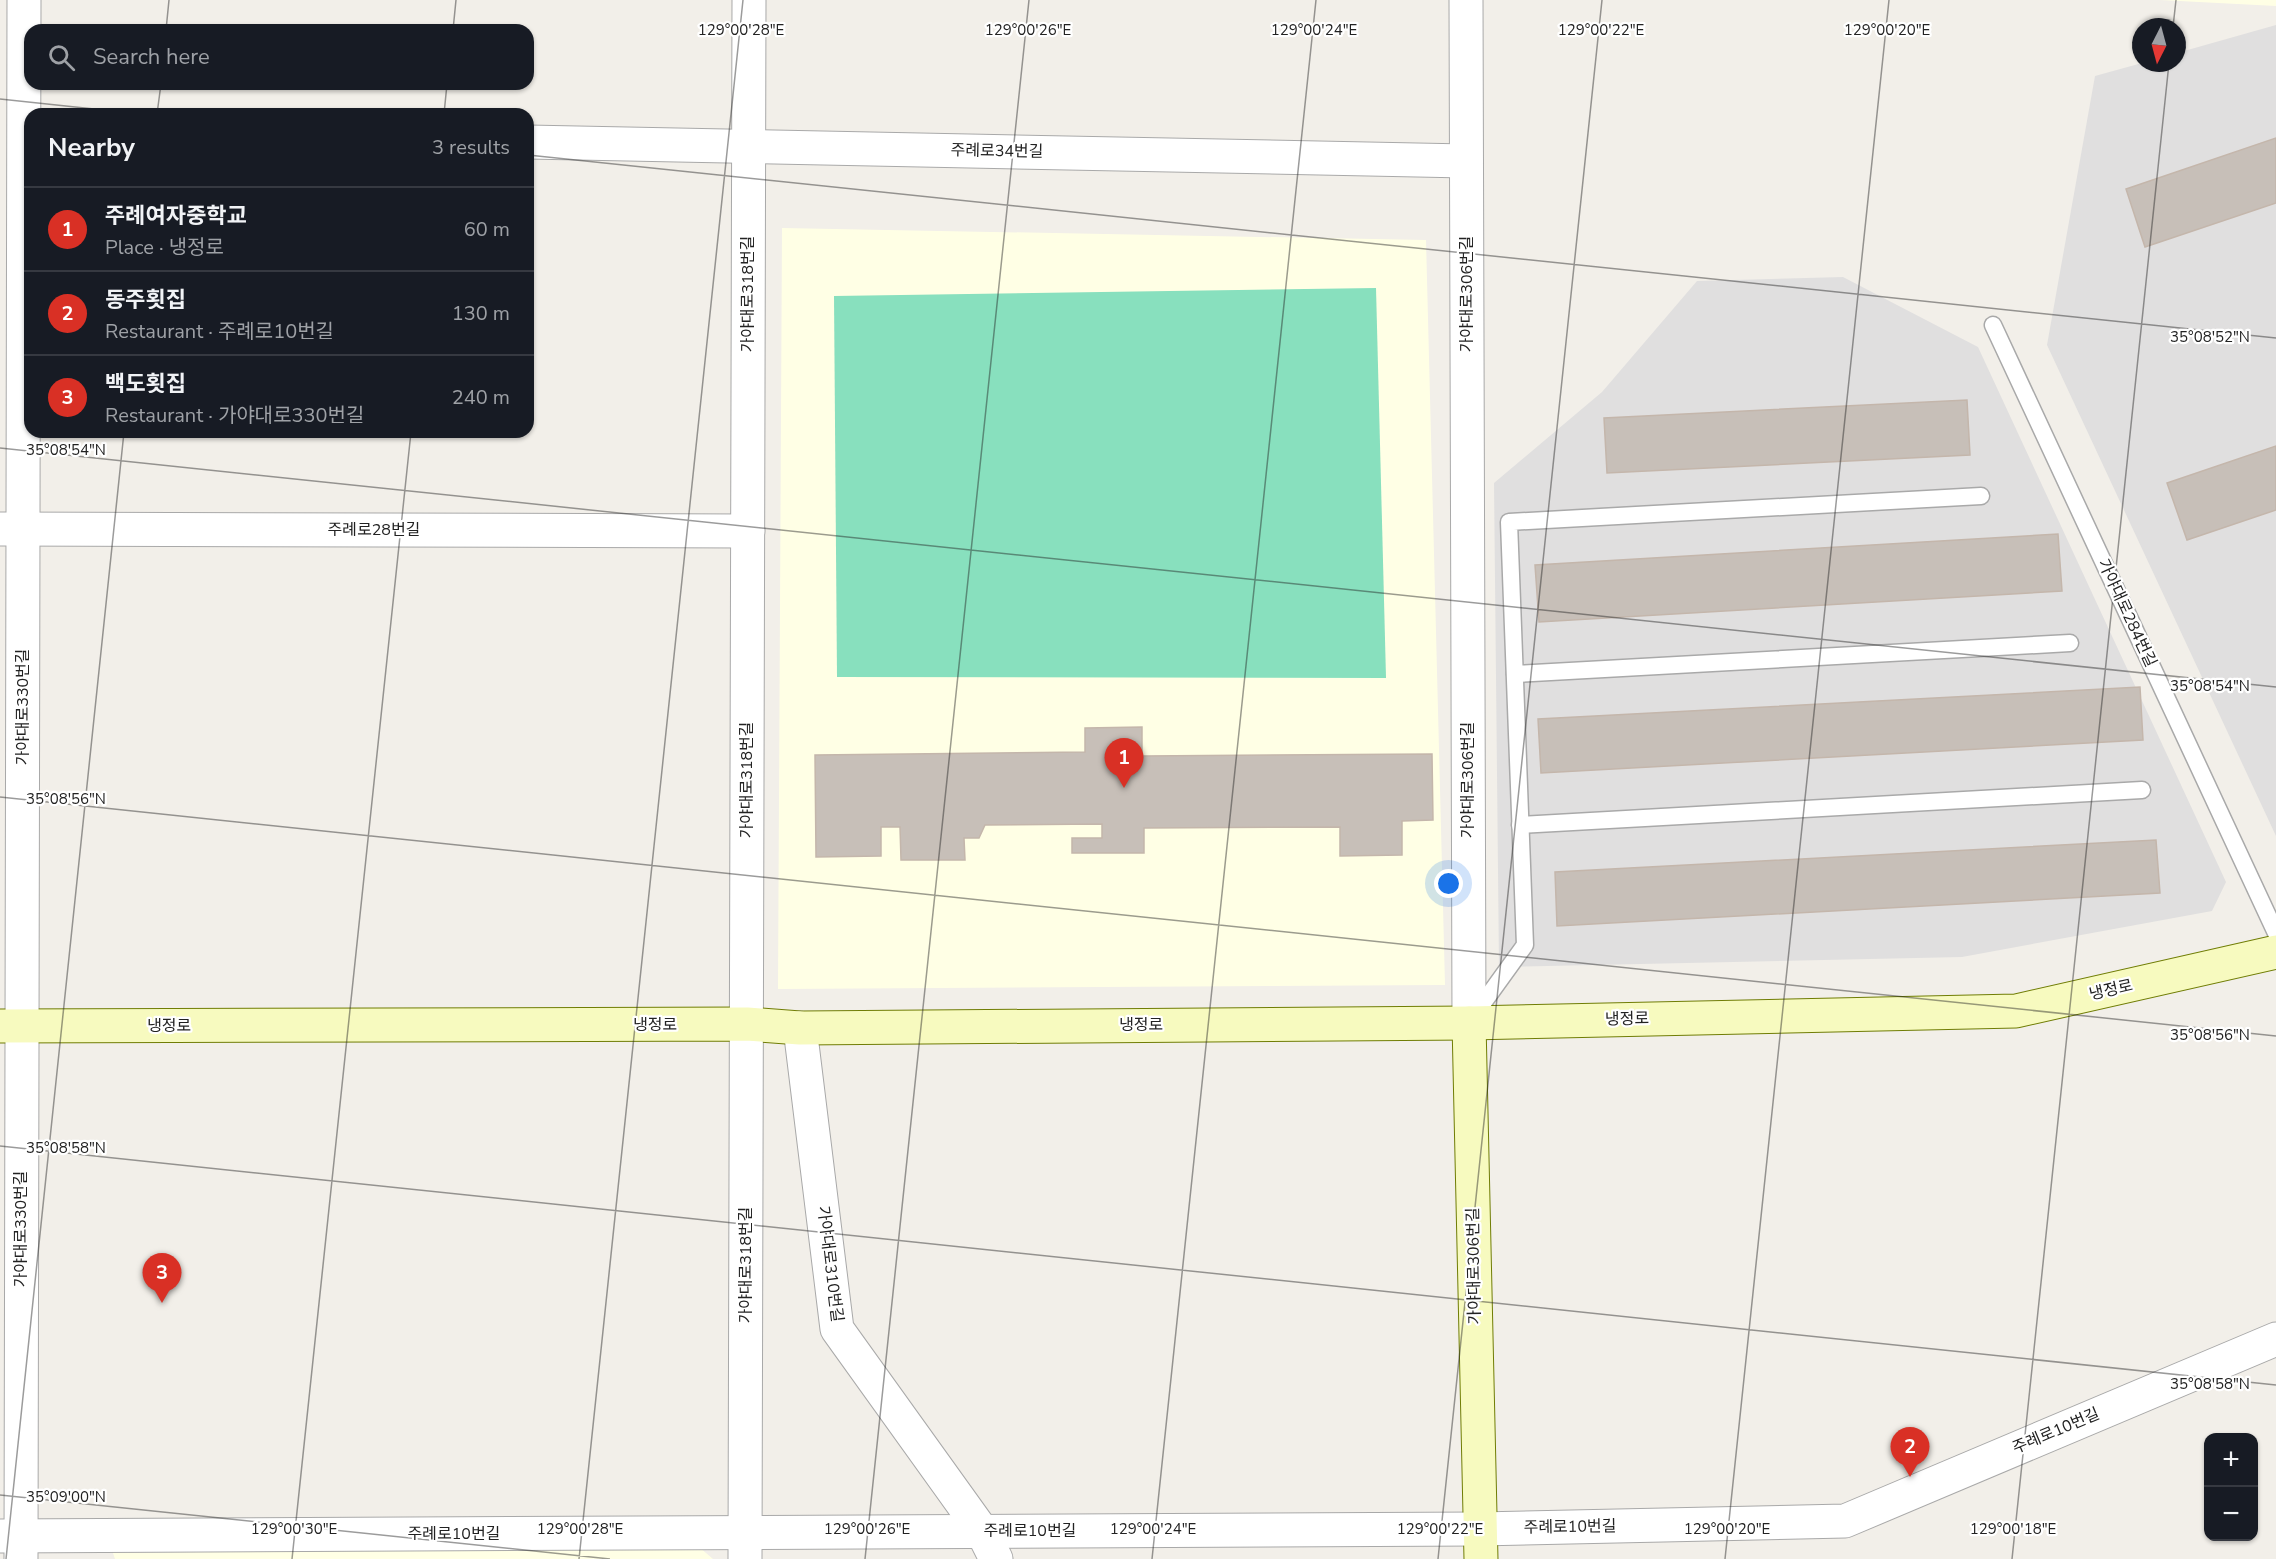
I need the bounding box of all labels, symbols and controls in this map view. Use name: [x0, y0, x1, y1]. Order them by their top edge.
north arrow: [2132, 18, 2186, 72]
text: 129°00'28"E: [698, 20, 784, 40]
text: 129°00'26"E: [985, 20, 1071, 40]
text: 129°00'24"E: [1271, 20, 1357, 40]
text: 129°00'22"E: [1558, 20, 1644, 40]
text: 129°00'20"E: [1844, 20, 1930, 40]
search box: [24, 24, 534, 90]
icon: search: [45, 41, 78, 74]
text: Search here: [93, 42, 210, 72]
text: Nearby: [48, 130, 135, 165]
text: 3 results: [432, 134, 510, 161]
street label: 주례로34번길: [950, 139, 1044, 163]
text: 주례여자중학교: [105, 201, 247, 231]
text: 1: [62, 216, 74, 243]
text: 60 m: [464, 216, 510, 243]
text: Place · 냉정로: [105, 234, 224, 261]
street label: 가야대로318번길: [737, 235, 759, 353]
street label: 가야대로306번길: [1456, 235, 1478, 353]
text: 동주횟집: [105, 285, 186, 315]
text: 2: [62, 300, 74, 327]
text: 130 m: [452, 300, 510, 327]
text: Restaurant · 주례로10번길: [105, 318, 334, 345]
text: 35°08'52"N: [2170, 327, 2250, 347]
text: 백도횟집: [105, 369, 186, 399]
text: 3: [62, 384, 74, 411]
text: 240 m: [452, 384, 510, 411]
text: Restaurant · 가야대로330번길: [105, 402, 364, 429]
text: 35°08'54"N: [26, 440, 106, 460]
street label: 주례로28번길: [328, 519, 420, 541]
street label: 가야대로284번길: [2092, 555, 2162, 671]
street label: 가야대로330번길: [12, 648, 34, 766]
text: 35°08'54"N: [2170, 676, 2250, 696]
street label: 가야대로318번길: [736, 721, 758, 839]
street label: 가야대로306번길: [1457, 721, 1479, 839]
pin: 1: [1104, 738, 1144, 788]
text: 35°08'56"N: [26, 789, 106, 809]
your location: [1434, 869, 1463, 898]
street label: 냉정로: [2087, 974, 2135, 1006]
street label: 냉정로: [1605, 1008, 1650, 1030]
street label: 냉정로: [633, 1014, 677, 1036]
street label: 냉정로: [1119, 1014, 1163, 1036]
street label: 냉정로: [147, 1015, 191, 1037]
text: 35°08'56"N: [2170, 1025, 2250, 1045]
text: 35°08'58"N: [26, 1138, 106, 1158]
street label: 가야대로330번길: [10, 1170, 32, 1288]
street label: 가야대로310번길: [812, 1205, 848, 1323]
street label: 가야대로318번길: [735, 1206, 757, 1324]
street label: 가야대로306번길: [1462, 1207, 1486, 1325]
pin: 3: [142, 1254, 182, 1303]
text: 35°08'58"N: [2170, 1374, 2250, 1394]
street label: 주례로10번길: [2009, 1403, 2103, 1459]
pin: 2: [1890, 1428, 1930, 1477]
map controls: [2204, 1433, 2258, 1541]
button: +: [2204, 1433, 2258, 1487]
text: 35°09'00"N: [26, 1487, 106, 1507]
button: −: [2204, 1487, 2258, 1541]
street label: 주례로10번길: [1523, 1515, 1617, 1539]
text: 129°00'30"E: [251, 1519, 337, 1539]
text: 129°00'28"E: [537, 1519, 623, 1539]
text: 129°00'26"E: [824, 1519, 910, 1539]
text: 129°00'24"E: [1110, 1519, 1196, 1539]
text: 129°00'22"E: [1397, 1519, 1483, 1539]
text: 129°00'20"E: [1684, 1519, 1770, 1539]
text: 129°00'18"E: [1970, 1519, 2056, 1539]
street label: 주례로10번길: [984, 1520, 1076, 1542]
street label: 주례로10번길: [408, 1523, 500, 1545]

